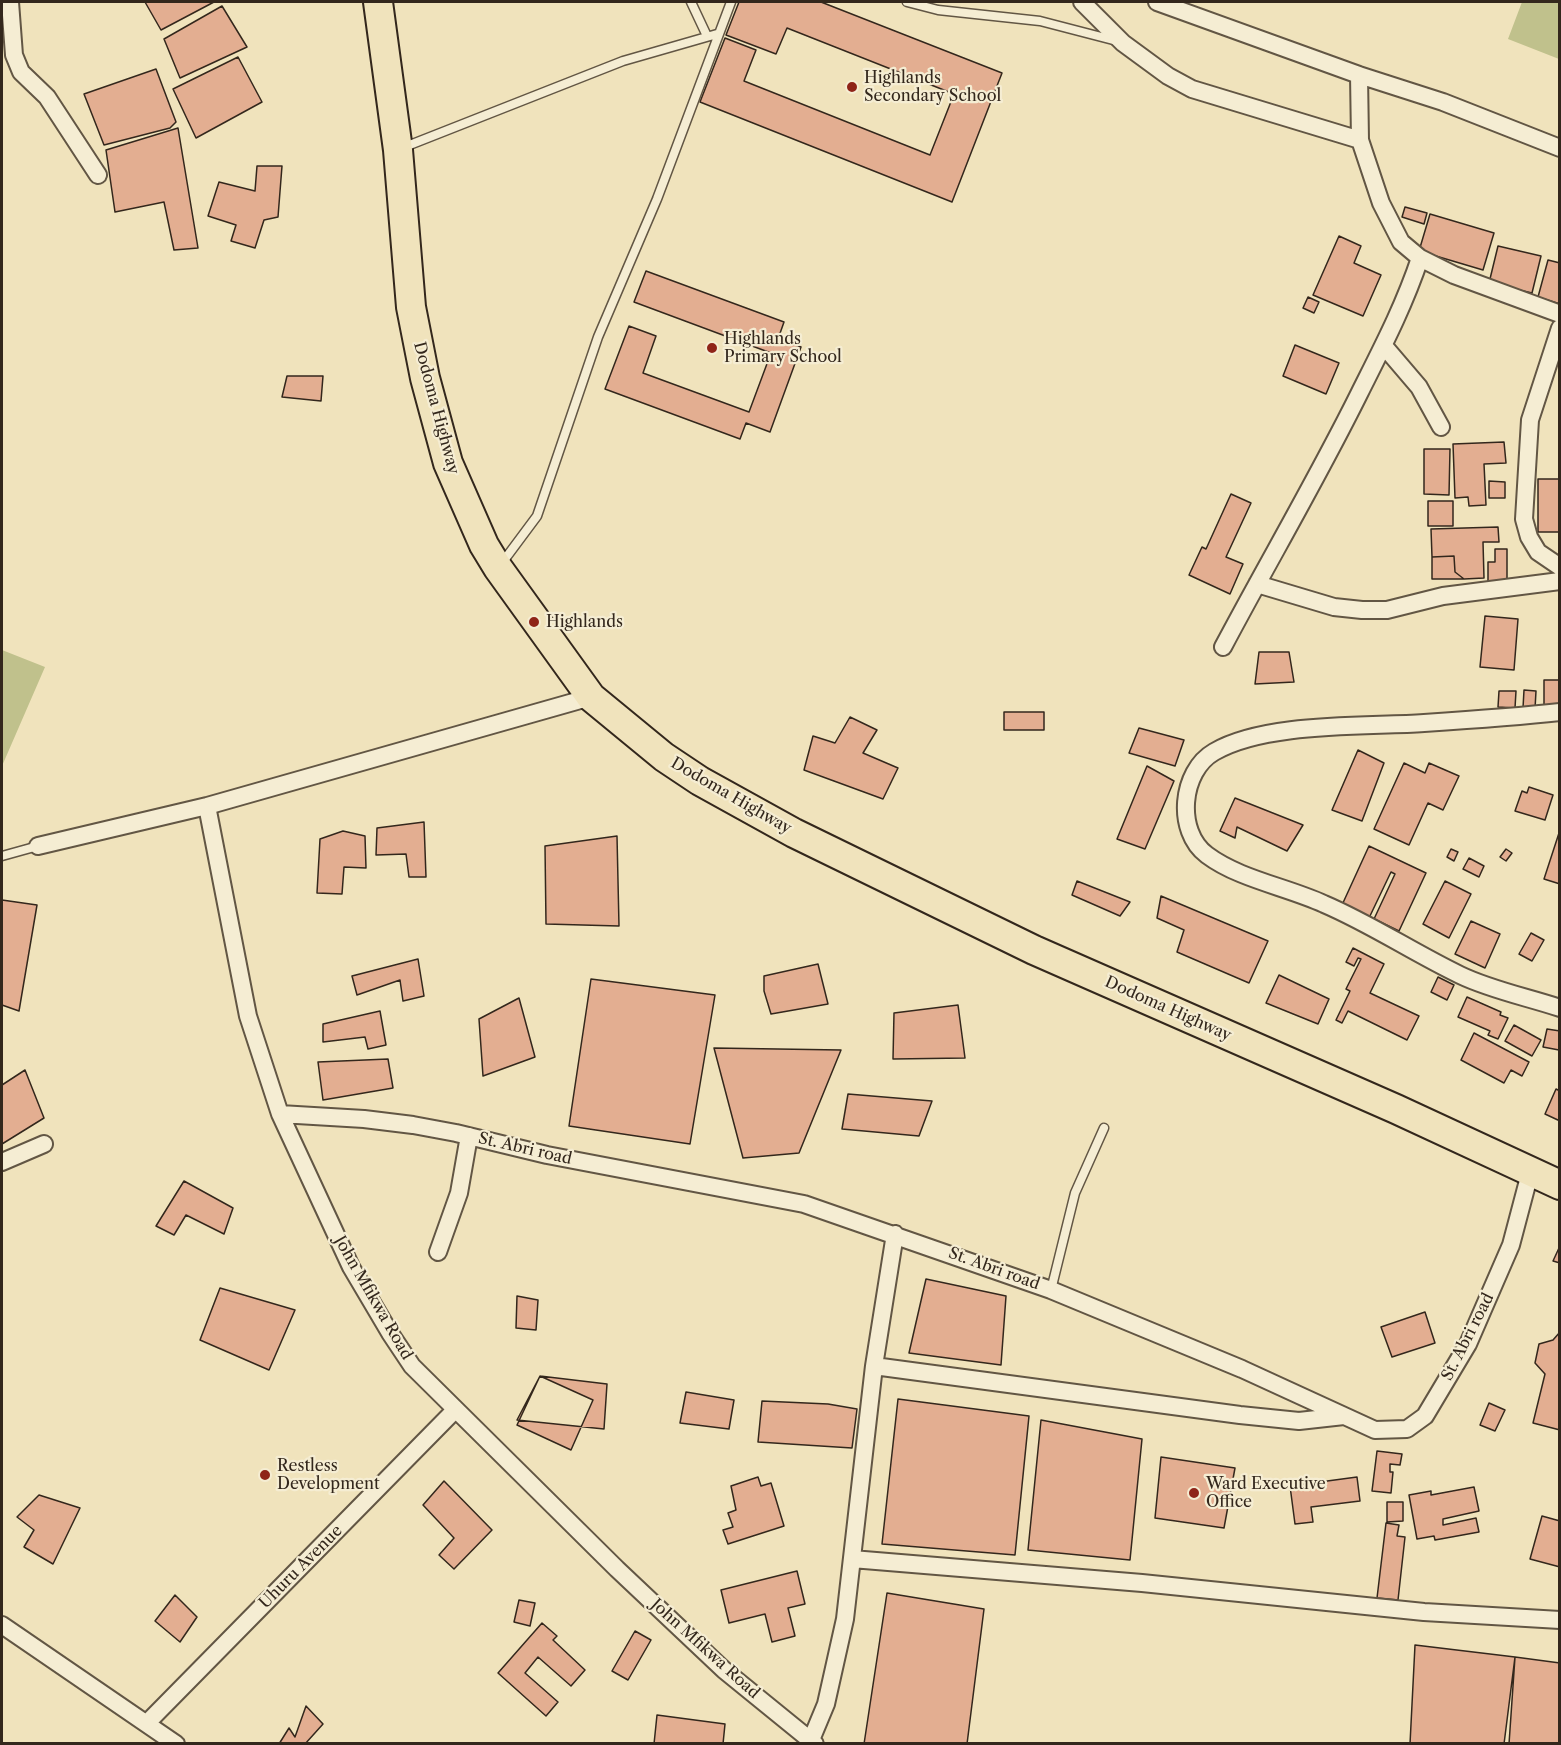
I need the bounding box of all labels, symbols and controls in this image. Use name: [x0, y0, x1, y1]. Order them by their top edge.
place label: Highlands Secondary School: [864, 68, 1001, 106]
marker: Highlands Secondary School: [845, 80, 859, 94]
place label: Highlands Primary School: [724, 329, 842, 367]
street label: Dodoma Highway: [409, 340, 463, 476]
marker: Highlands Primary School: [705, 341, 719, 355]
place label: Highlands: [546, 612, 623, 632]
marker: Highlands: [527, 615, 541, 629]
street label: Dodoma Highway: [667, 754, 795, 838]
street label: Dodoma Highway: [1102, 973, 1234, 1045]
street label: St. Abri road: [476, 1129, 574, 1169]
street label: John Mfikwa Road: [330, 1233, 416, 1363]
street label: St. Abri road: [946, 1244, 1042, 1294]
street label: St. Abri road: [1438, 1290, 1498, 1384]
place label: Restless Development: [277, 1456, 380, 1494]
marker: Restless Development: [258, 1468, 272, 1482]
place label: Ward Executive Office: [1206, 1474, 1326, 1512]
marker: Ward Executive Office: [1187, 1486, 1201, 1500]
street label: Uhuru Avenue: [255, 1521, 347, 1613]
street label: John Mfikwa Road: [647, 1595, 763, 1703]

